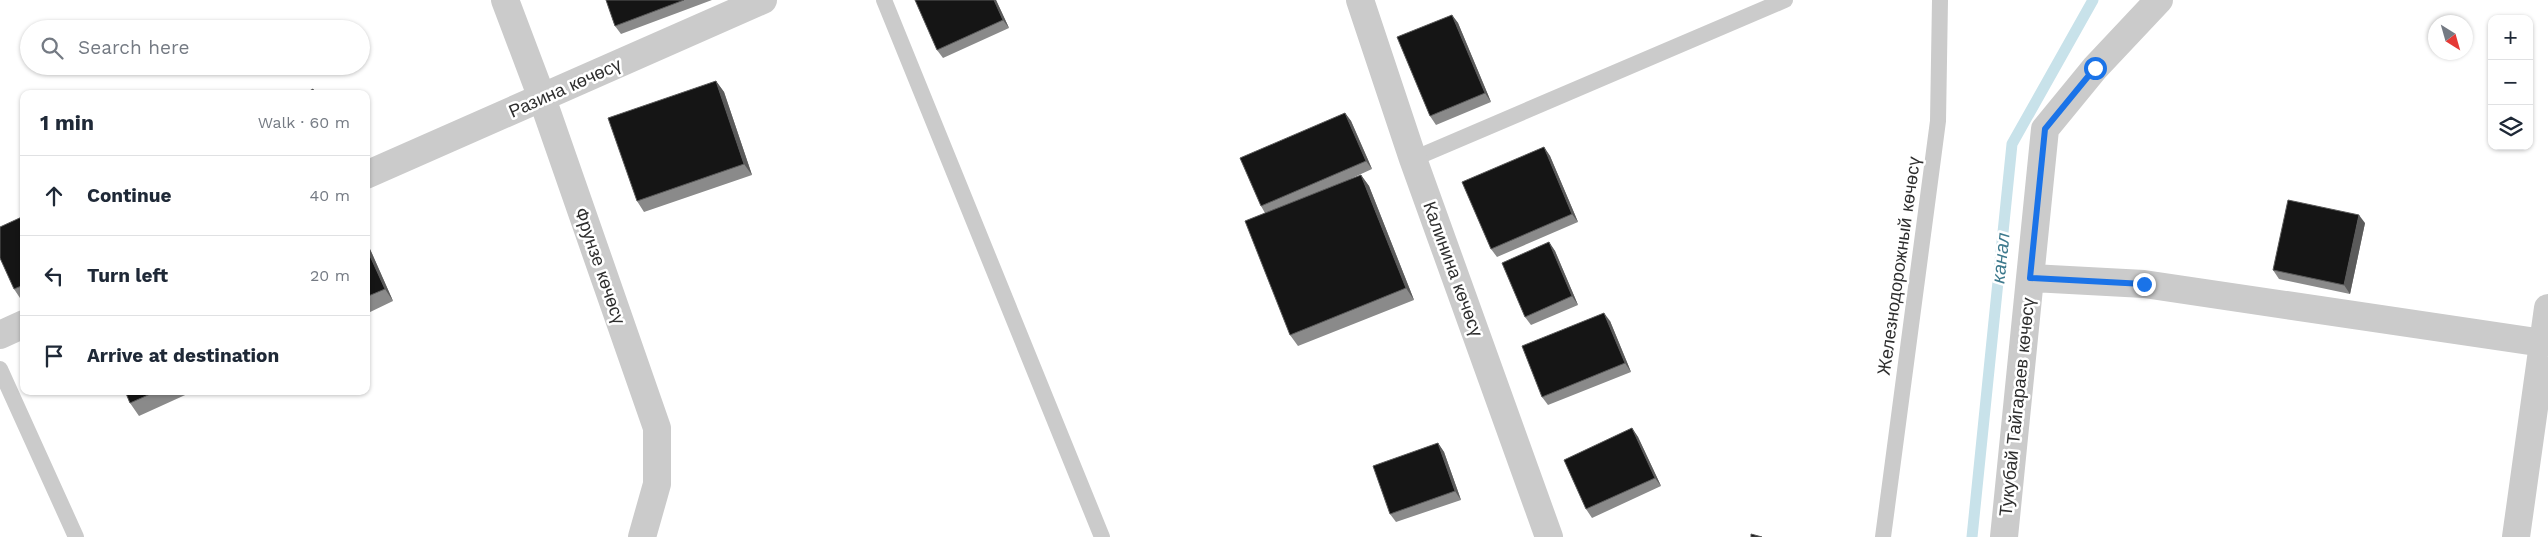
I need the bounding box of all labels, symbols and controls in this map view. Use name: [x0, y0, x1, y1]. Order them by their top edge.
north arrow: [2428, 15, 2473, 60]
map controls: [2488, 15, 2533, 150]
button: +: [2488, 15, 2533, 60]
search box: [20, 20, 370, 75]
icon: search: [38, 34, 66, 62]
text: Search here: [78, 36, 189, 59]
street label: Разина көчөсү: [505, 53, 624, 122]
route start: [2084, 57, 2107, 80]
button: −: [2488, 60, 2533, 105]
button: layers: [2488, 105, 2533, 150]
text: 1 min: [40, 110, 94, 135]
text: Walk · 60 m: [258, 113, 350, 132]
street label: Железнодорожный көчөсү: [1873, 155, 1924, 377]
icon: ahead: [40, 182, 68, 210]
text: Continue: [87, 184, 171, 207]
text: 40 m: [310, 186, 350, 205]
street label: Калинина көчөсү: [1419, 198, 1488, 339]
street label: Фрунзе көчөсү: [571, 205, 630, 327]
water label: канал: [1986, 231, 2015, 285]
icon: left: [40, 262, 68, 290]
text: Turn left: [87, 264, 168, 287]
text: 20 m: [310, 266, 350, 285]
route end: [2133, 273, 2156, 296]
street label: Тукубай Тайгараев көчөсү: [1995, 297, 2038, 517]
icon: arrive: [40, 342, 68, 370]
text: Arrive at destination: [87, 344, 279, 367]

